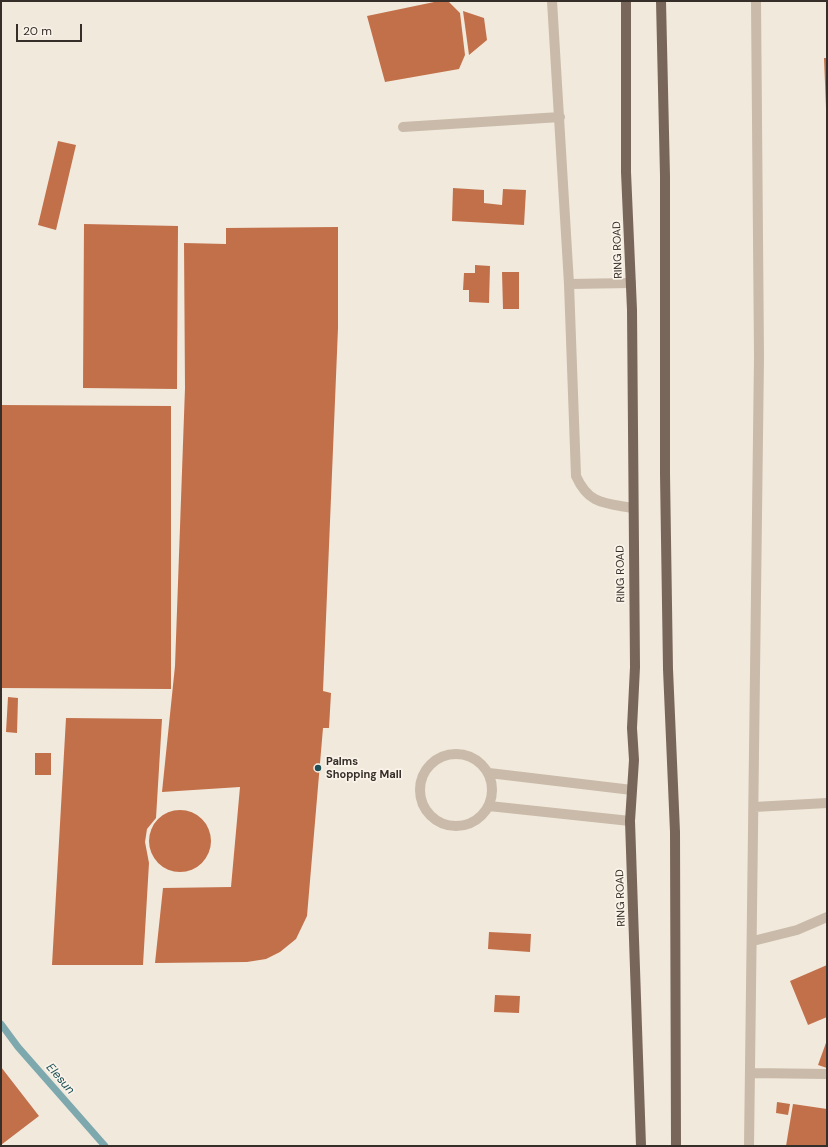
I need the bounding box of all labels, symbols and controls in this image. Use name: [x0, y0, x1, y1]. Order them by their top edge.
scale bar: [18, 16, 84, 42]
text: 20 m: [23, 23, 52, 39]
street label: RING ROAD: [610, 221, 626, 279]
street label: RING ROAD: [614, 545, 628, 603]
place label: Palms Shopping Mall: [326, 755, 402, 781]
marker: Palms Shopping Mall: [313, 763, 323, 773]
street label: RING ROAD: [613, 869, 629, 927]
water label: Elesun: [43, 1061, 77, 1097]

